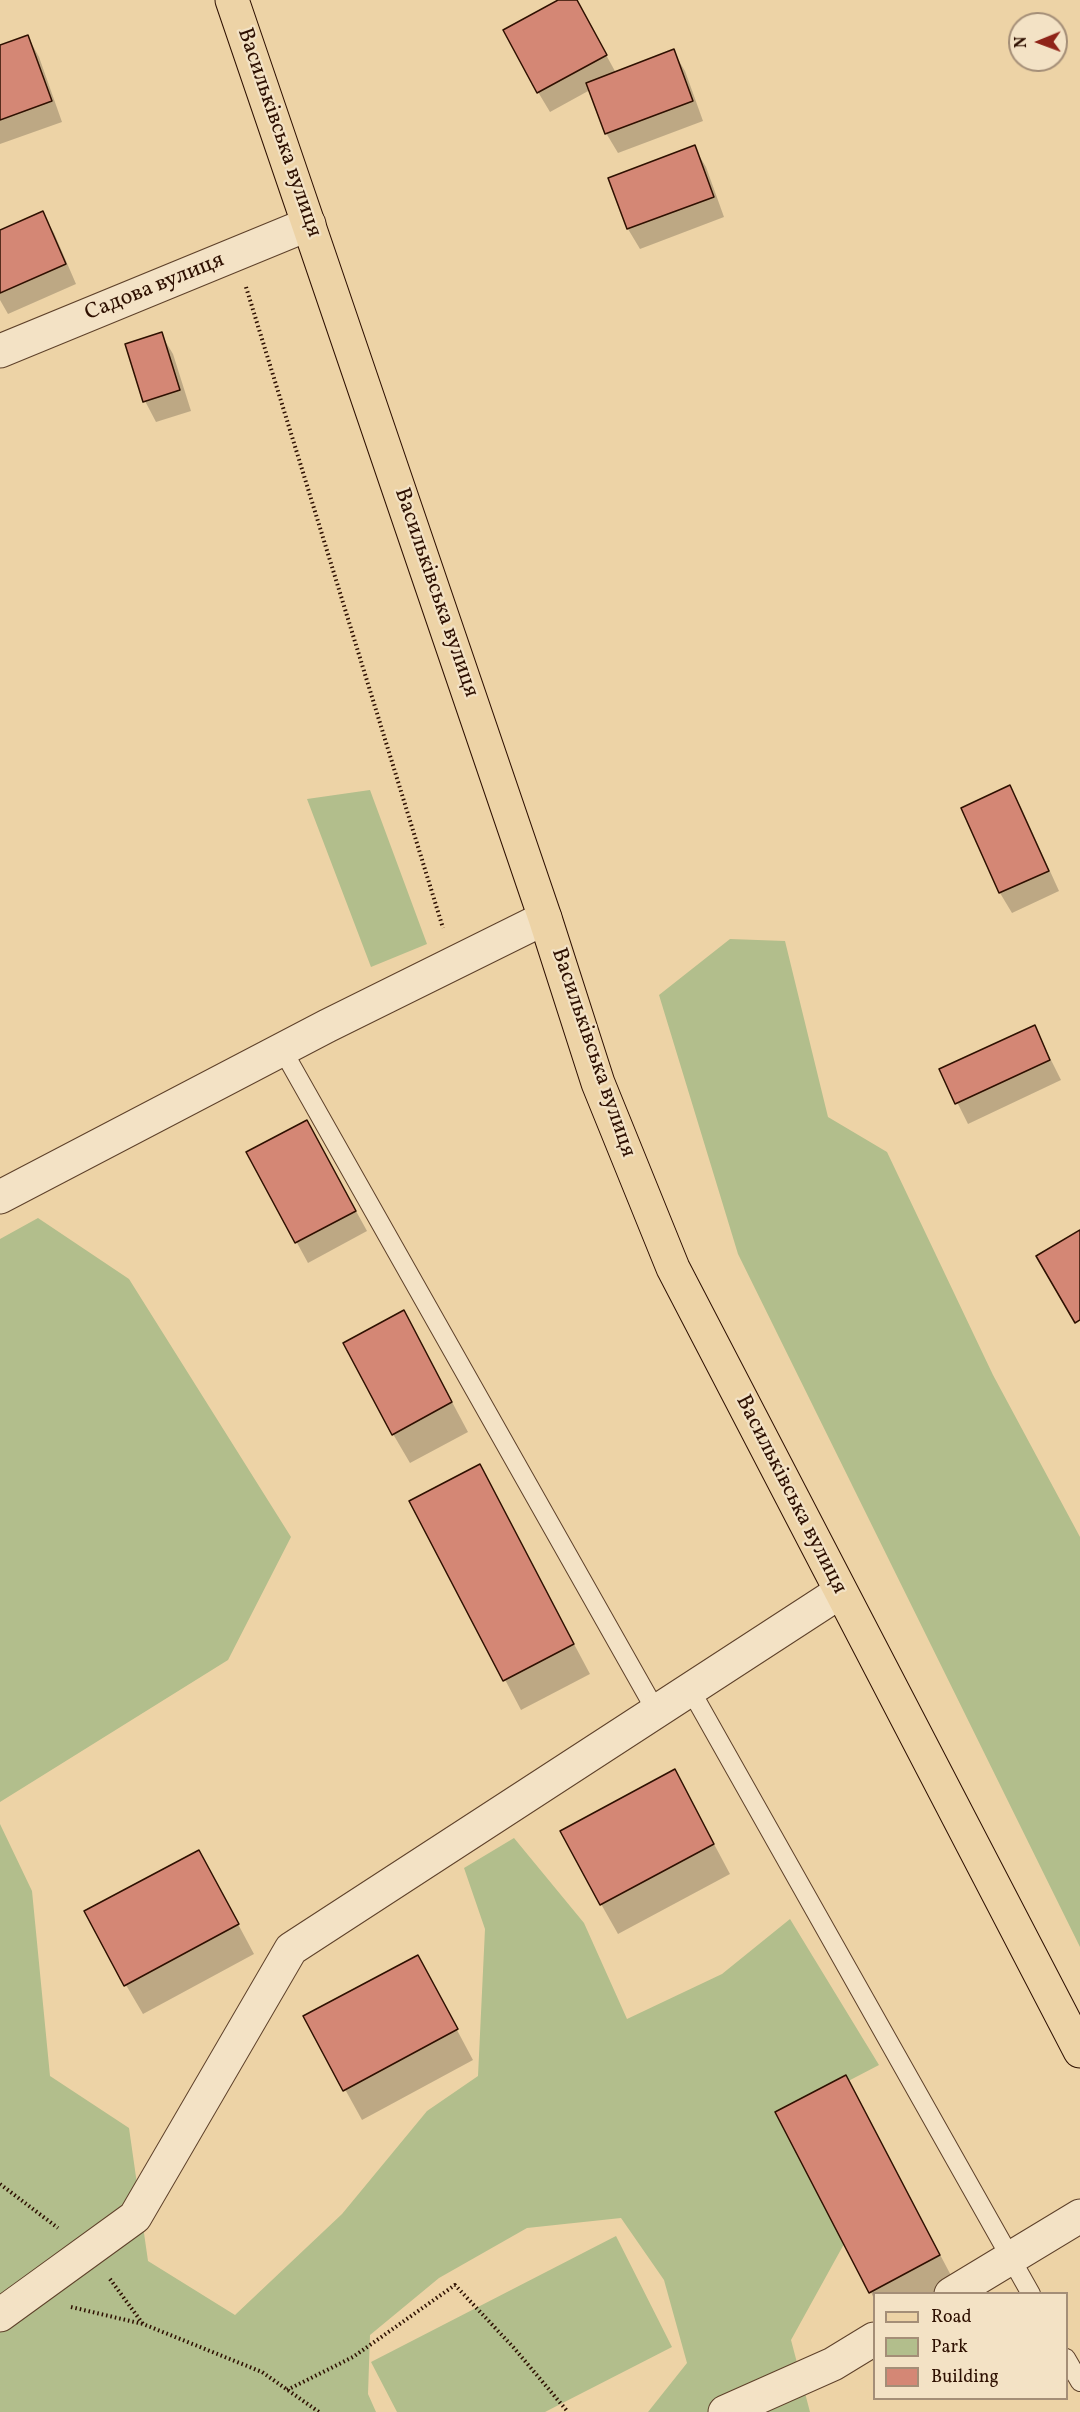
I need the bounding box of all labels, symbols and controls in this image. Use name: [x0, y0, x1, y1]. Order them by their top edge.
north arrow: [1008, 12, 1068, 72]
street label: Васильківська вулиця: [230, 25, 326, 241]
text: N: [1011, 36, 1033, 48]
street label: Садова вулиця: [81, 248, 229, 328]
street label: Васильківська вулиця: [387, 485, 483, 701]
street label: Васильківська вулиця: [544, 945, 640, 1161]
street label: Васильківська вулиця: [728, 1391, 852, 1599]
legend: [873, 2292, 1068, 2400]
text: Road: [931, 2305, 972, 2330]
text: Park: [931, 2335, 968, 2360]
text: Building: [931, 2365, 999, 2390]

